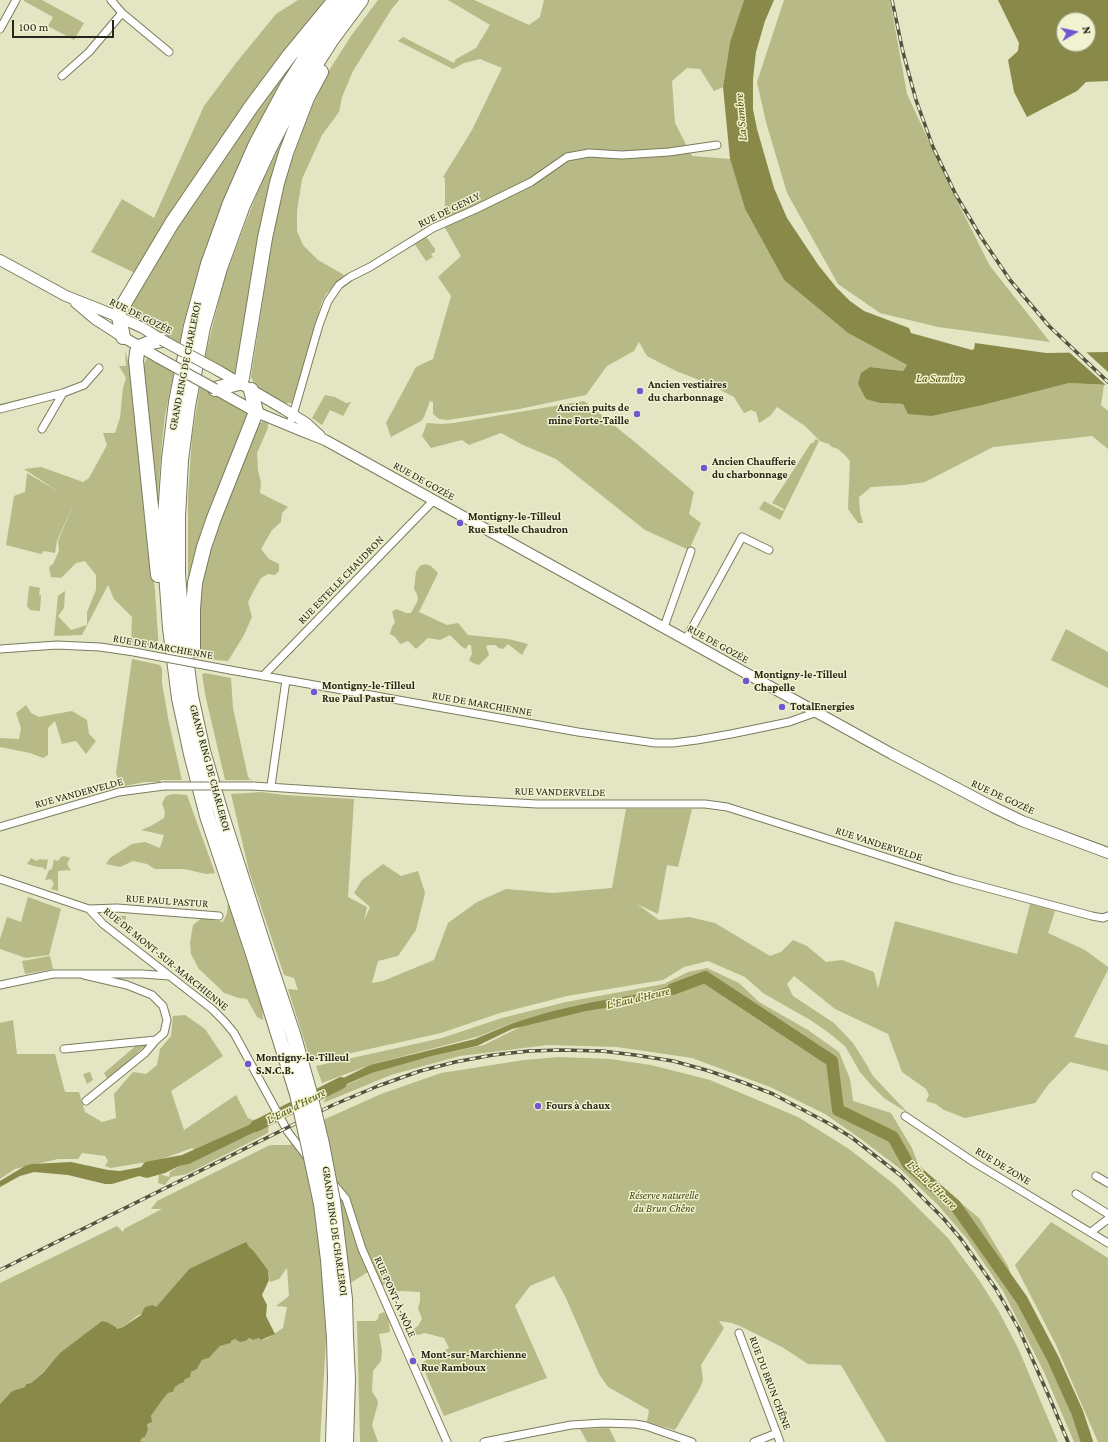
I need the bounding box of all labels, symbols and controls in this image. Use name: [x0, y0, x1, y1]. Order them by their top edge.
scale bar: [14, 12, 116, 38]
north arrow: [1056, 12, 1096, 52]
text: 100 m: [19, 20, 48, 34]
text: N: [1080, 26, 1093, 35]
water label: La Sambre: [732, 93, 750, 141]
street label: RUE DE GENLY: [416, 189, 482, 231]
street label: RUE DE GOZÉE: [107, 295, 175, 337]
street label: GRAND RING DE CHARLEROI: [166, 301, 204, 431]
water label: La Sambre: [916, 371, 964, 385]
place label: Ancien vestiaires du charbonnage: [648, 378, 727, 404]
marker: Ancien vestiaires du charbonnage: [635, 386, 645, 396]
place label: Ancien puits de mine Forte-Taille: [548, 401, 629, 427]
marker: Ancien puits de mine Forte-Taille: [632, 409, 642, 419]
place label: Ancien Chaufferie du charbonnage: [712, 455, 796, 481]
street label: RUE DE GOZÉE: [391, 459, 457, 503]
marker: Ancien Chaufferie du charbonnage: [699, 463, 709, 473]
place label: Montigny-le-Tilleul Rue Estelle Chaudron: [468, 510, 568, 536]
marker: Montigny-le-Tilleul Rue Estelle Chaudron: [455, 518, 465, 528]
street label: RUE ESTELLE CHAUDRON: [295, 533, 387, 627]
street label: RUE DE GOZÉE: [685, 622, 751, 666]
street label: RUE DE MARCHIENNE: [112, 632, 214, 662]
place label: Montigny-le-Tilleul Chapelle: [754, 668, 847, 694]
marker: Montigny-le-Tilleul Chapelle: [741, 676, 751, 686]
place label: Montigny-le-Tilleul Rue Paul Pastur: [322, 679, 415, 705]
marker: Montigny-le-Tilleul Rue Paul Pastur: [309, 687, 319, 697]
street label: RUE DE MARCHIENNE: [431, 689, 533, 719]
place label: TotalEnergies: [790, 700, 855, 714]
marker: TotalEnergies: [777, 702, 787, 712]
street label: GRAND RING DE CHARLEROI: [187, 703, 233, 833]
street label: RUE VANDERVELDE: [34, 775, 124, 811]
street label: RUE DE GOZÉE: [969, 777, 1037, 817]
street label: RUE VANDERVELDE: [515, 785, 605, 799]
street label: RUE VANDERVELDE: [834, 824, 924, 864]
street label: RUE PAUL PASTUR: [125, 892, 209, 910]
street label: RUE DE MONT-SUR-MARCHIENNE: [101, 904, 231, 1014]
water label: L'Eau d'Heure: [605, 984, 671, 1012]
place label: Montigny-le-Tilleul S.N.C.B.: [256, 1051, 349, 1077]
marker: Montigny-le-Tilleul S.N.C.B.: [243, 1059, 253, 1069]
water label: L'Eau d'Heure: [264, 1085, 328, 1127]
place label: Fours à chaux: [546, 1099, 610, 1113]
marker: Fours à chaux: [533, 1101, 543, 1111]
street label: RUE DE ZONE: [973, 1144, 1033, 1188]
water label: L'Eau d'Heure: [904, 1157, 960, 1213]
street label: GRAND RING DE CHARLEROI: [319, 1165, 351, 1297]
park label: Réserve naturelle du Brun Chêne: [629, 1189, 699, 1215]
street label: RUE PONT-À-NÔLE: [371, 1254, 419, 1340]
street label: RUE DU BRUN CHÊNE: [746, 1334, 794, 1432]
place label: Mont-sur-Marchienne Rue Ramboux: [421, 1348, 526, 1374]
marker: Mont-sur-Marchienne Rue Ramboux: [408, 1356, 418, 1366]

